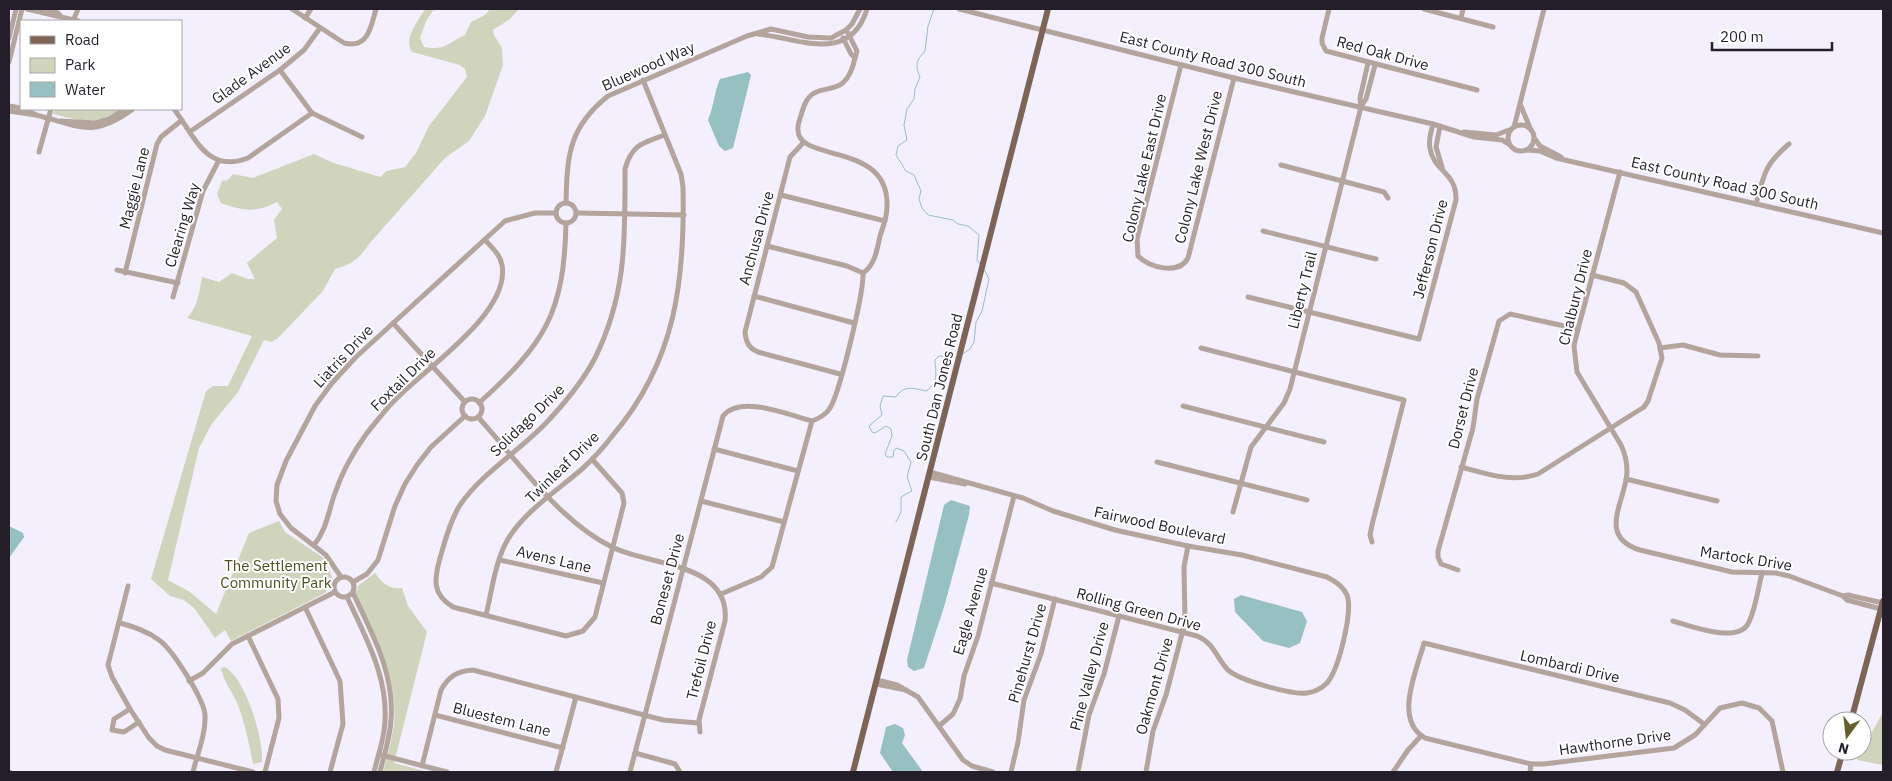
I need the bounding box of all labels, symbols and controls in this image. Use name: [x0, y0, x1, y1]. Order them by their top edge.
legend: [20, 20, 182, 110]
scale bar: [1712, 20, 1832, 52]
street label: East County Road 300 South: [1118, 27, 1308, 91]
text: 200 m: [1720, 27, 1764, 46]
text: Road: [65, 30, 100, 49]
street label: Red Oak Drive: [1335, 32, 1431, 74]
street label: Bluewood Way: [599, 37, 698, 95]
street label: Glade Avenue: [208, 38, 294, 108]
text: Park: [65, 55, 95, 74]
text: Water: [65, 80, 106, 99]
street label: Colony Lake West Drive: [1170, 89, 1226, 245]
street label: Colony Lake East Drive: [1118, 92, 1170, 244]
street label: Maggie Lane: [115, 145, 153, 231]
street label: East County Road 300 South: [1629, 152, 1821, 214]
street label: Clearing Way: [160, 180, 204, 270]
street label: Anchusa Drive: [734, 189, 778, 287]
street label: Jefferson Drive: [1408, 197, 1452, 301]
street label: Chalbury Drive: [1554, 247, 1596, 347]
street label: Liberty Trail: [1283, 249, 1321, 331]
street label: South Dan Jones Road: [911, 311, 967, 463]
street label: Liatris Drive: [309, 320, 377, 392]
street label: Foxtail Drive: [366, 343, 440, 415]
street label: Dorset Drive: [1444, 365, 1482, 451]
street label: Solidago Drive: [486, 380, 568, 460]
street label: Twinleaf Drive: [521, 427, 603, 507]
street label: Fairwood Boulevard: [1093, 502, 1227, 548]
street label: Boneset Drive: [646, 531, 688, 627]
street label: Avens Lane: [515, 541, 593, 577]
street label: Martock Drive: [1699, 541, 1793, 575]
park label: The Settlement Community Park: [220, 556, 332, 592]
street label: Eagle Avenue: [948, 565, 992, 657]
street label: Rolling Green Drive: [1074, 583, 1204, 635]
street label: Pinehurst Drive: [1004, 601, 1050, 705]
street label: Trefoil Drive: [682, 618, 720, 702]
street label: Pine Valley Drive: [1065, 619, 1113, 733]
street label: Oakmont Drive: [1131, 635, 1177, 737]
street label: Lombardi Drive: [1518, 645, 1622, 687]
street label: Bluestem Lane: [451, 698, 553, 740]
north arrow: [1822, 711, 1872, 761]
street label: Hawthorne Drive: [1558, 725, 1672, 759]
text: N: [1836, 739, 1851, 759]

